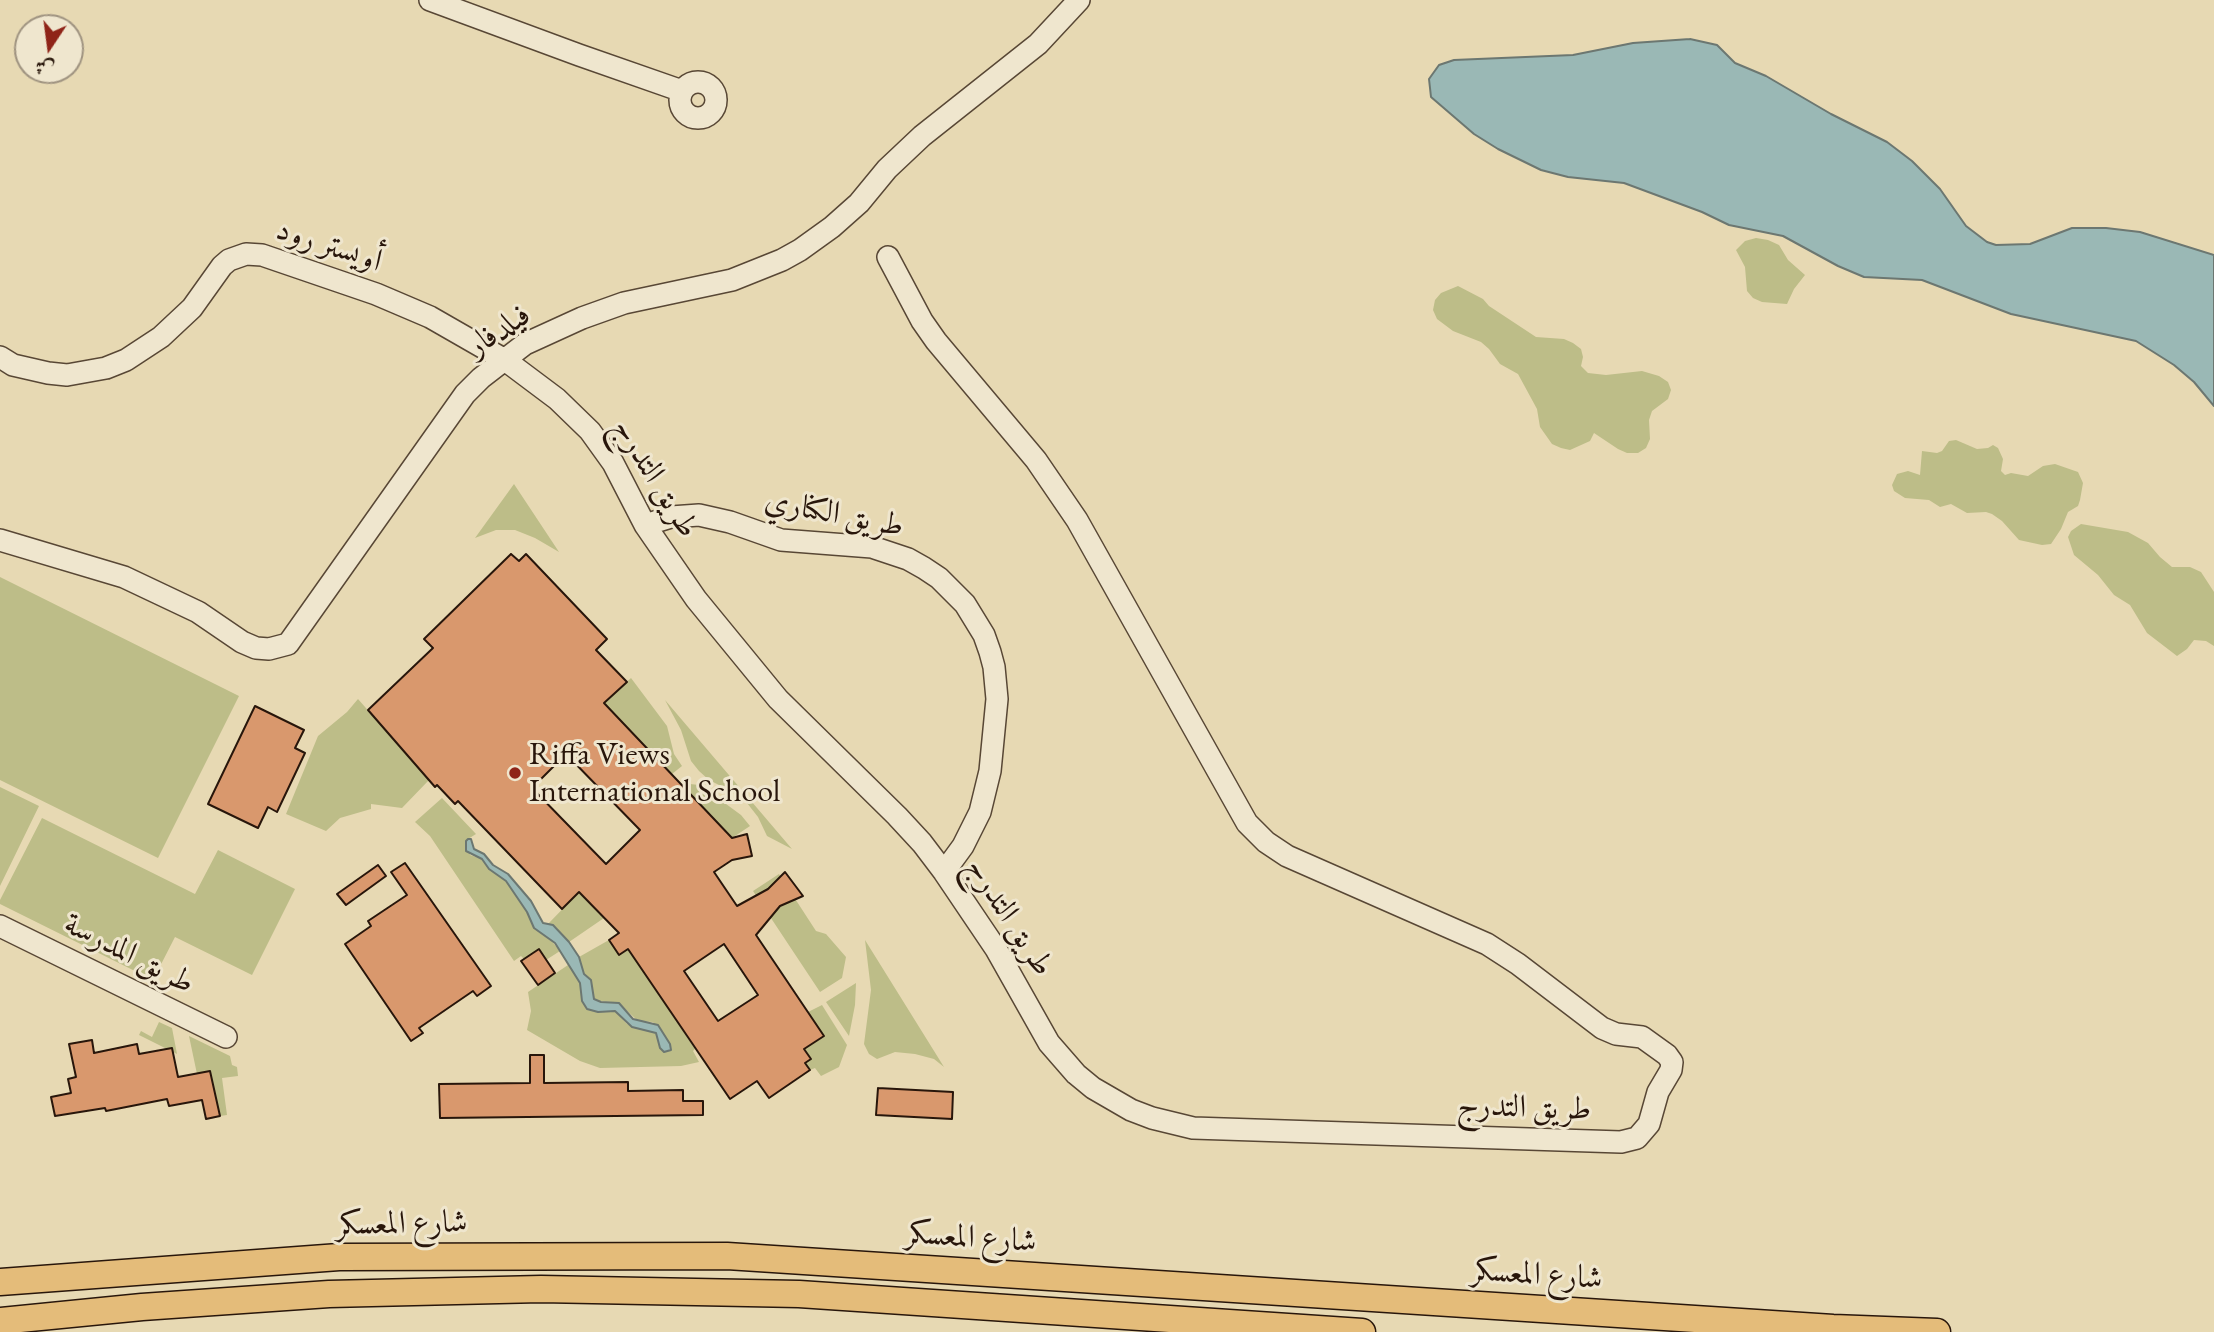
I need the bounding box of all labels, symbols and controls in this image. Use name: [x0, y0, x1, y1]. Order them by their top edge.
north arrow: [14, 14, 84, 84]
text: ش: [33, 54, 57, 82]
street label: أويستر رود: [271, 211, 387, 281]
street label: فيلدفار: [460, 296, 538, 366]
street label: طريق التدرج: [603, 411, 707, 545]
street label: طريق الكناري: [761, 482, 907, 546]
place label: Riffa Views International School: [529, 736, 780, 811]
marker: Riffa Views International School: [507, 765, 523, 781]
street label: طريق التدرج: [956, 850, 1062, 984]
street label: طريق المدرسة: [57, 905, 201, 1003]
street label: طريق التدرج: [1456, 1086, 1592, 1130]
street label: شارع المعسكر: [336, 1204, 468, 1244]
street label: شارع المعسكر: [904, 1214, 1038, 1262]
street label: شارع المعسكر: [1470, 1251, 1604, 1299]

